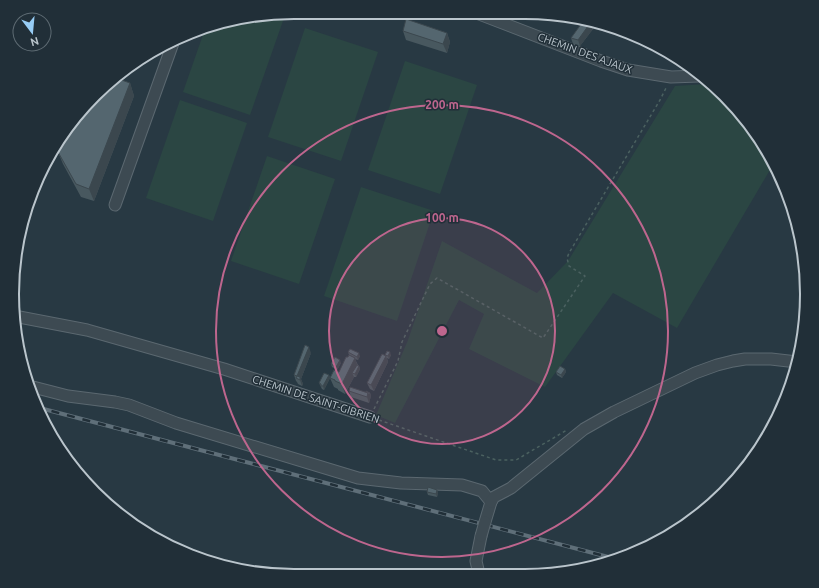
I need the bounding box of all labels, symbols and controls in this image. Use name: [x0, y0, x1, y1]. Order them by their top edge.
north arrow: [12, 12, 52, 52]
street label: CHEMIN DES AJAUX: [536, 30, 634, 76]
text: N: [29, 35, 40, 49]
text: 200 m: [425, 98, 459, 111]
text: 100 m: [425, 211, 459, 224]
centre of rings: [435, 324, 449, 338]
street label: CHEMIN DE SAINT-GIBRIEN: [251, 373, 381, 425]

